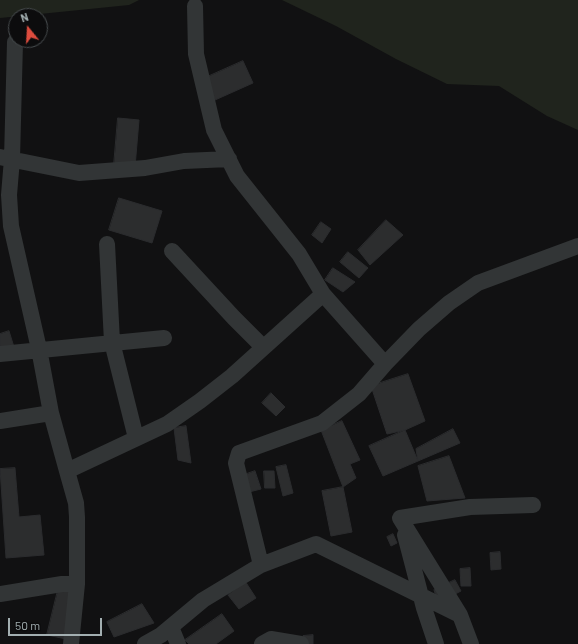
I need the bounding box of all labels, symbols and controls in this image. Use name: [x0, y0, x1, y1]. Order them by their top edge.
north arrow: [8, 8, 48, 48]
text: N: [19, 10, 30, 24]
scale bar: [10, 610, 104, 636]
text: 50 m: [15, 618, 40, 632]

